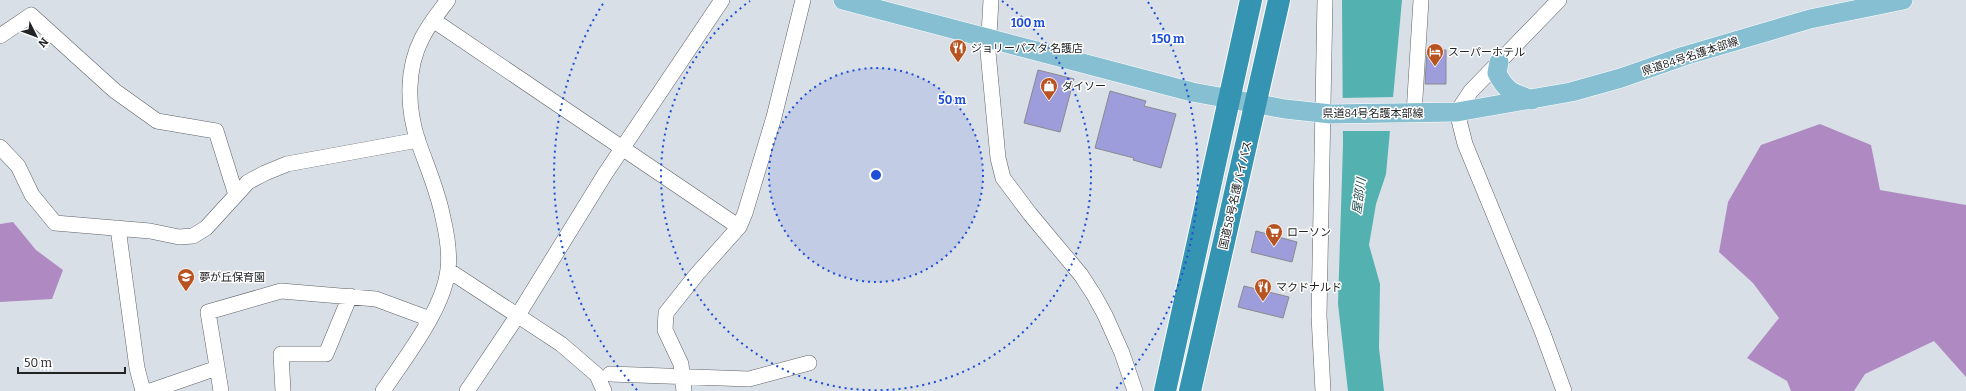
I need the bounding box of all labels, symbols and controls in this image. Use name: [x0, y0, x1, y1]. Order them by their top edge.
north arrow: [16, 16, 56, 56]
text: 100 m: [1011, 16, 1046, 30]
text: 150 m: [1152, 32, 1185, 46]
text: N: [35, 35, 51, 50]
street label: 県道84号名護本部線: [1640, 35, 1740, 78]
restaurant icon: ジョリーパスタ 名護店: [948, 38, 968, 63]
place label: ジョリーパスタ 名護店: [971, 42, 1083, 55]
hotel icon: スーパーホテル: [1425, 42, 1445, 67]
place label: スーパーホテル: [1448, 46, 1525, 59]
shop icon: ダイソー: [1039, 76, 1059, 101]
place label: ダイソー: [1062, 80, 1106, 93]
text: 50 m: [938, 93, 966, 107]
street label: 県道84号名護本部線: [1322, 107, 1424, 120]
street label: 国道58号名護バイパス: [1217, 139, 1254, 251]
centre of rings: [869, 168, 883, 182]
water label: 屋部川: [1350, 175, 1369, 215]
supermarket icon: ローソン: [1264, 222, 1284, 247]
place label: ローソン: [1287, 226, 1331, 239]
school or university icon: 夢が丘保育園: [176, 267, 196, 292]
place label: 夢が丘保育園: [199, 271, 265, 284]
restaurant icon: マクドナルド: [1253, 277, 1273, 302]
place label: マクドナルド: [1276, 281, 1342, 294]
scale bar: [18, 349, 125, 375]
text: 50 m: [24, 356, 53, 370]

